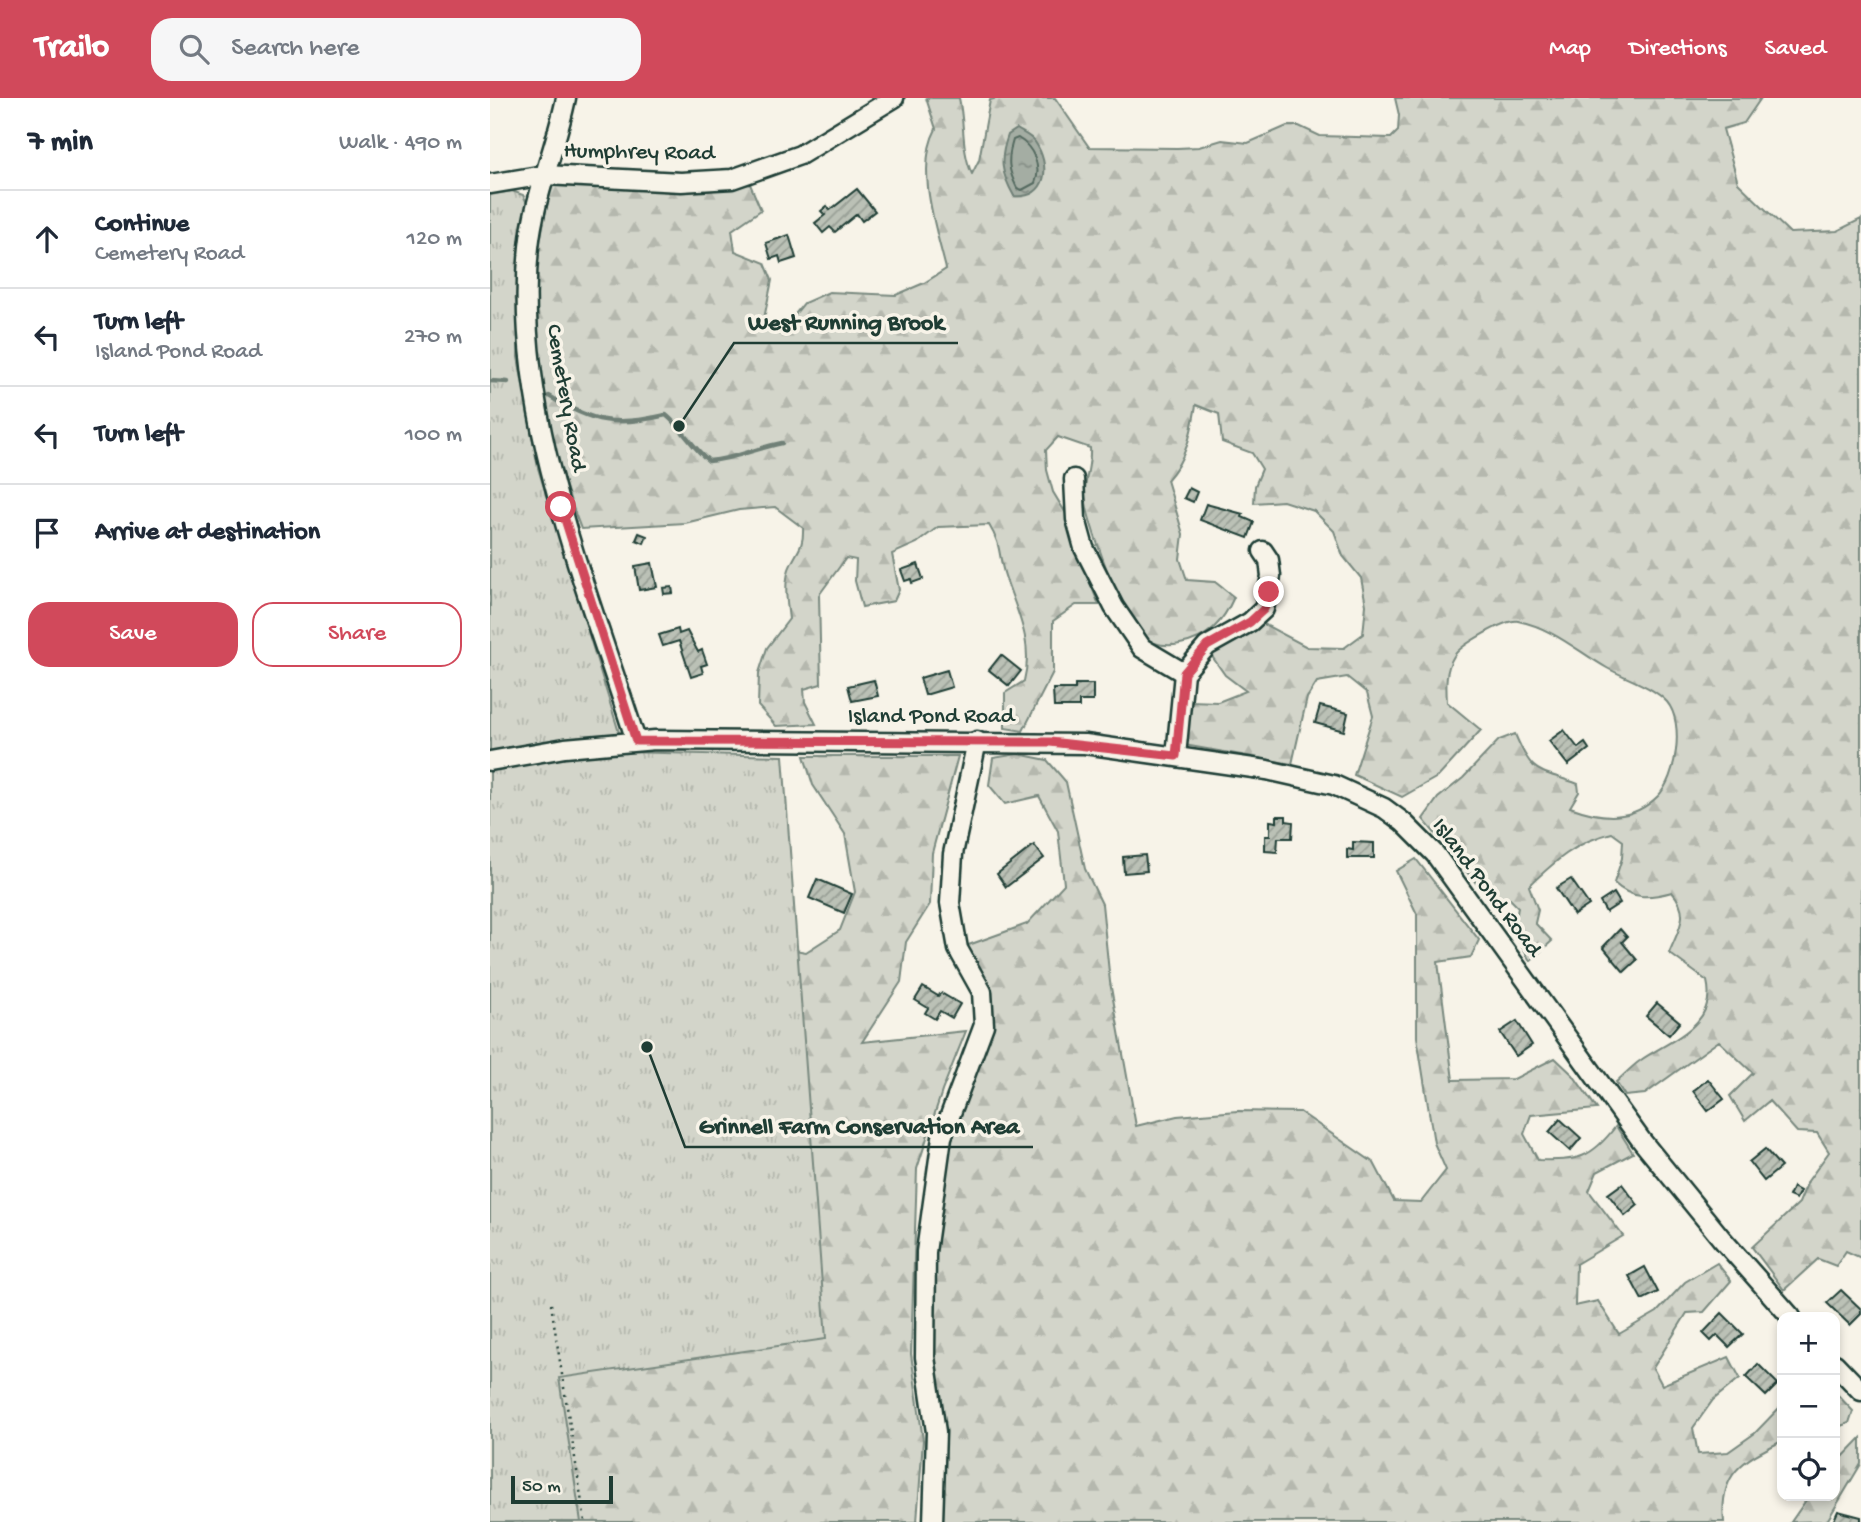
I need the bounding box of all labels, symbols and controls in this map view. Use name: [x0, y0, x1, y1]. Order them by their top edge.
search box: [151, 18, 641, 81]
text: Trailo: [35, 30, 109, 68]
icon: search: [175, 30, 213, 68]
text: Search here: [231, 34, 359, 65]
text: Map: [1549, 35, 1591, 64]
text: Directions: [1629, 35, 1727, 64]
text: Saved: [1765, 35, 1826, 64]
text: 7 min: [28, 126, 93, 161]
text: Walk · 490 m: [339, 130, 462, 157]
street label: Humphrey Road: [563, 138, 716, 168]
text: Continue: [95, 210, 189, 241]
icon: ahead: [28, 220, 66, 258]
text: 120 m: [407, 226, 462, 253]
text: Cemetery Road: [95, 241, 244, 268]
callout: West Running Brook: [734, 298, 958, 343]
text: Turn left: [95, 308, 183, 339]
text: West Running Brook: [747, 310, 947, 339]
icon: left: [28, 318, 66, 356]
street label: Cemetery Road: [539, 322, 591, 475]
text: 270 m: [404, 324, 462, 351]
text: Island Pond Road: [95, 339, 261, 366]
icon: left: [28, 416, 66, 454]
text: Turn left: [95, 420, 183, 451]
text: 100 m: [405, 422, 462, 449]
route start: [545, 491, 576, 522]
icon: arrive: [28, 514, 66, 552]
text: Arrive at destination: [95, 518, 320, 549]
route end: [1253, 576, 1284, 607]
button: Save: [28, 602, 238, 667]
button: Share: [252, 602, 462, 667]
street label: Island Pond Road: [848, 704, 1016, 731]
street label: Island Pond Road: [1425, 813, 1548, 964]
callout: Grinnell Farm Conservation Area: [685, 1102, 1033, 1147]
text: Grinnell Farm Conservation Area: [699, 1114, 1021, 1143]
map controls: [1777, 1312, 1840, 1501]
button: +: [1777, 1312, 1840, 1375]
button: −: [1777, 1375, 1840, 1438]
button: locate: [1777, 1438, 1840, 1501]
scale bar: [511, 1473, 612, 1505]
text: 50 m: [522, 1476, 561, 1499]

